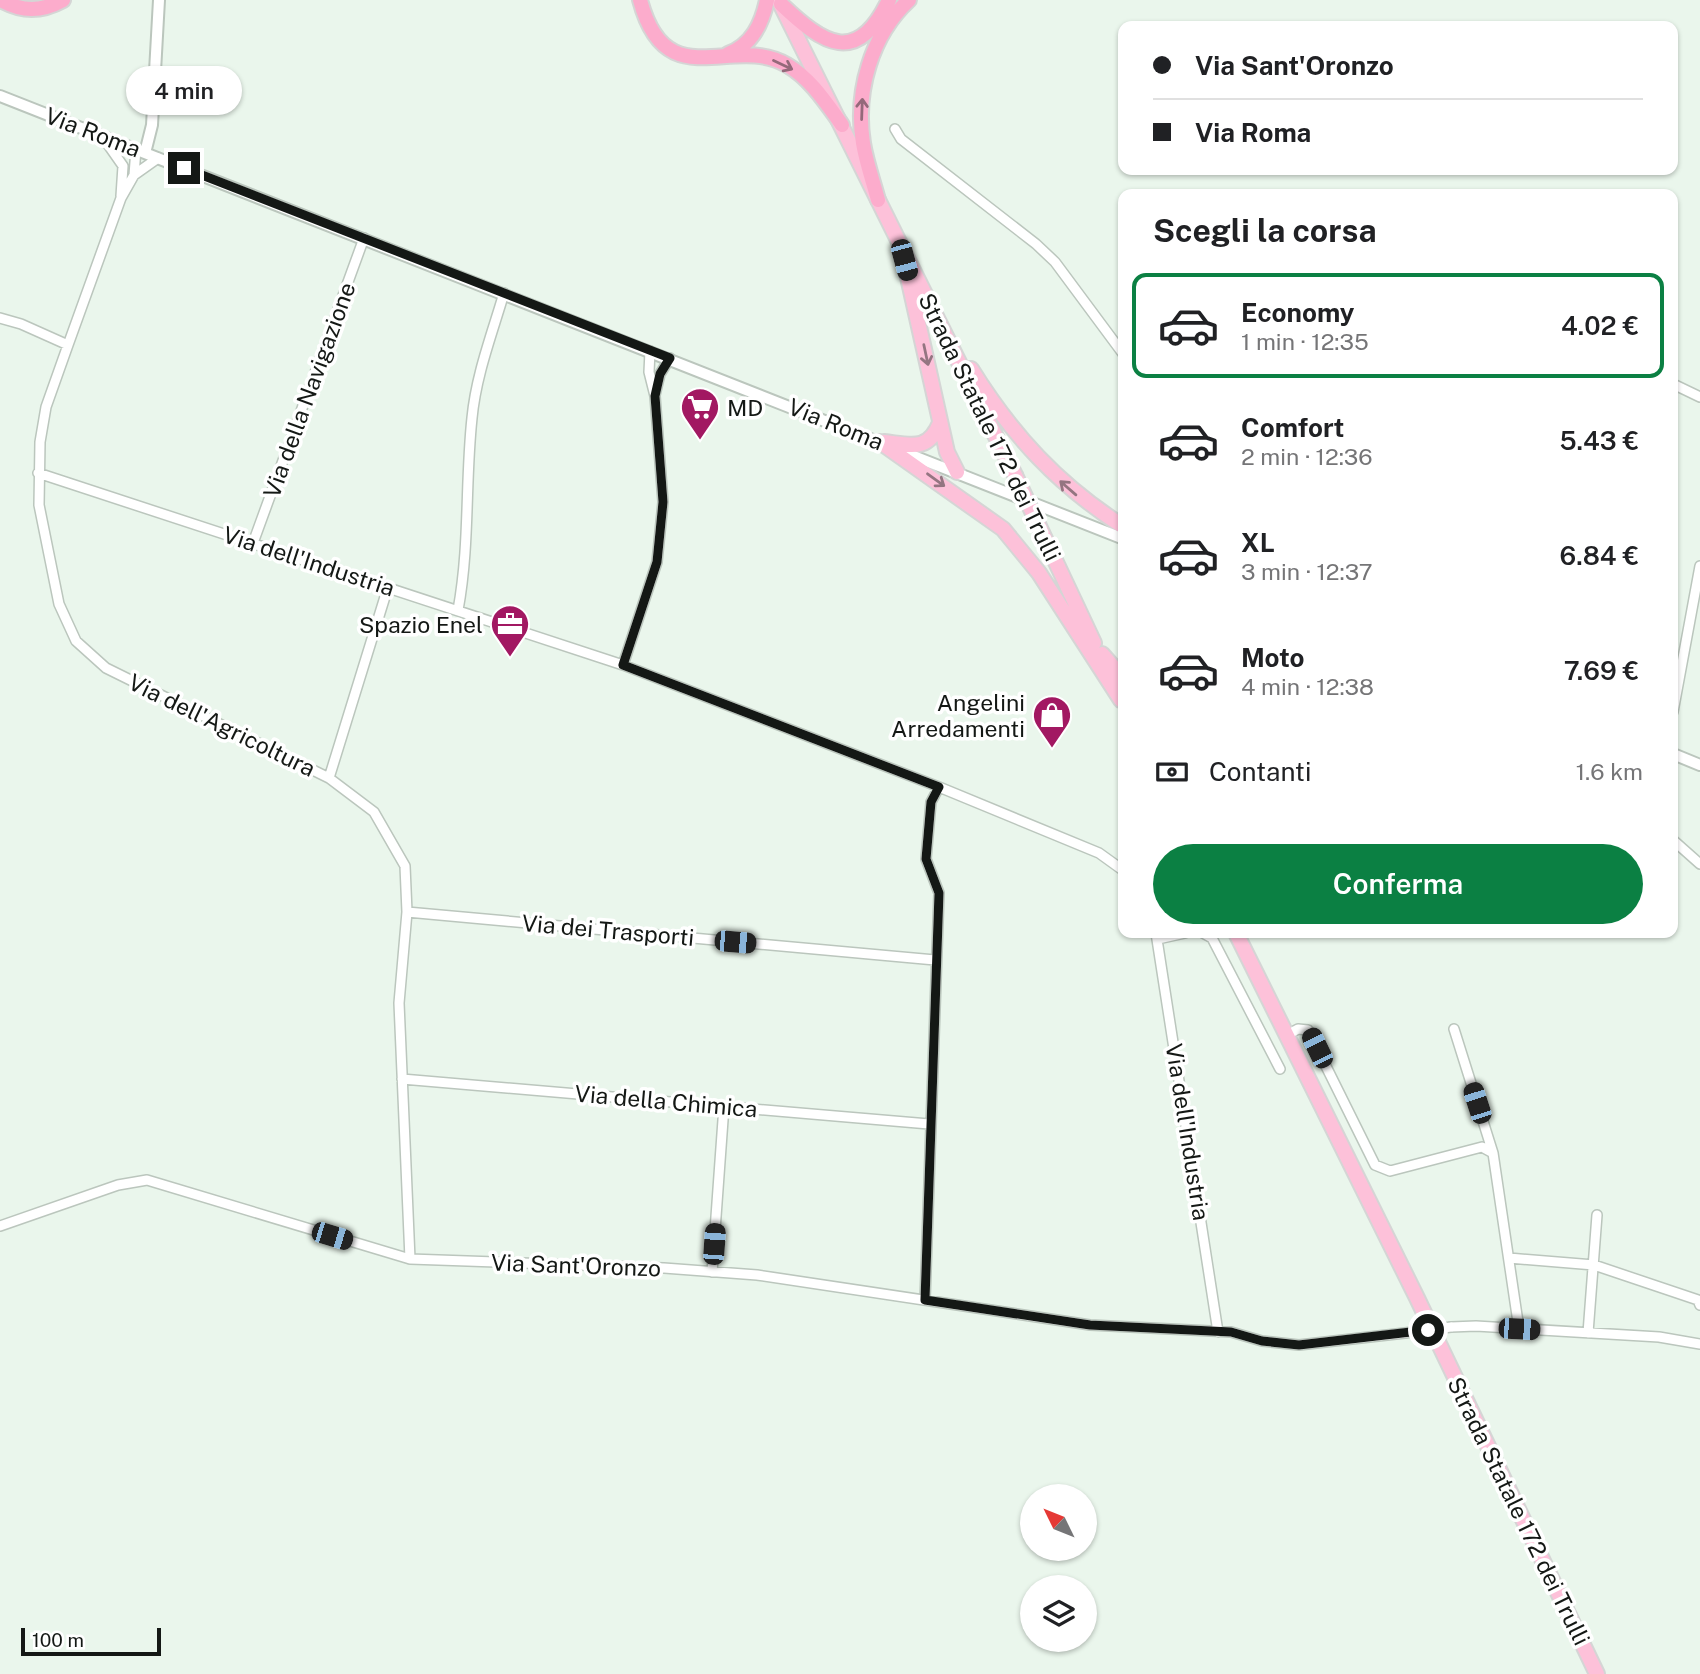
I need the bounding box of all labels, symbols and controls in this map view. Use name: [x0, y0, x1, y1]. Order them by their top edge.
text: Via Sant'Oronzo: [1195, 50, 1394, 81]
one-way arrow: [772, 59, 793, 73]
callout: 4 min: [126, 66, 242, 116]
text: 4 min: [154, 77, 214, 104]
one-way arrow: [855, 98, 868, 121]
street label: Via Roma: [41, 101, 145, 163]
text: Via Roma: [1195, 117, 1311, 148]
route end: [168, 152, 200, 184]
text: Scegli la corsa: [1153, 212, 1377, 249]
car: [889, 237, 920, 283]
street label: Via della Navigazione: [257, 279, 361, 501]
street label: Strada Statale 172 dei Trulli: [913, 289, 1067, 565]
icon: car: [1157, 294, 1220, 357]
text: Economy: [1241, 297, 1354, 328]
text: 4.02 €: [1561, 310, 1639, 341]
text: 1 min · 12:35: [1241, 328, 1369, 355]
one-way arrow: [919, 343, 933, 366]
supermarket icon: MD: [679, 386, 721, 441]
street label: Via Roma: [784, 393, 888, 455]
place label: MD: [727, 394, 763, 421]
icon: car: [1157, 409, 1220, 472]
text: Comfort: [1241, 412, 1344, 443]
text: 5.43 €: [1559, 425, 1639, 456]
text: 2 min · 12:36: [1241, 443, 1373, 470]
one-way arrow: [926, 473, 945, 488]
one-way arrow: [1059, 480, 1077, 496]
street label: Via dell'Industria: [220, 521, 398, 601]
icon: car: [1157, 524, 1220, 587]
text: XL: [1241, 527, 1275, 558]
text: 6.84 €: [1560, 540, 1639, 571]
text: 3 min · 12:37: [1241, 558, 1373, 585]
office icon: Spazio Enel: [489, 603, 531, 658]
place label: Spazio Enel: [359, 611, 483, 638]
icon: car: [1157, 639, 1220, 702]
text: Moto: [1241, 642, 1304, 673]
text: 7.69 €: [1564, 655, 1639, 686]
street label: Via dell'Agricoltura: [124, 668, 320, 782]
text: 4 min · 12:38: [1241, 673, 1374, 700]
place label: Angelini Arredamenti: [891, 689, 1025, 742]
shop icon: Angelini Arredamenti: [1031, 694, 1073, 749]
icon: cash: [1153, 753, 1191, 791]
text: Contanti: [1209, 756, 1311, 787]
text: 1.6 km: [1576, 758, 1643, 785]
button: Conferma: [1153, 844, 1643, 924]
street label: Via dei Trasporti: [521, 909, 695, 951]
car: [714, 930, 757, 954]
car: [1299, 1025, 1336, 1071]
street label: Via dell'Industria: [1161, 1042, 1215, 1222]
street label: Via della Chimica: [574, 1080, 758, 1122]
car: [1461, 1080, 1494, 1126]
car: [309, 1220, 356, 1252]
car: [703, 1222, 726, 1266]
street label: Via Sant'Oronzo: [490, 1249, 662, 1281]
route start: [1412, 1314, 1444, 1346]
car: [1498, 1317, 1541, 1341]
street label: Strada Statale 172 dei Trulli: [1442, 1373, 1596, 1649]
north arrow: [1020, 1484, 1097, 1561]
map controls: [1020, 1484, 1097, 1652]
button: layers: [1020, 1575, 1097, 1652]
scale bar: [21, 1625, 161, 1657]
text: 100 m: [32, 1629, 84, 1651]

